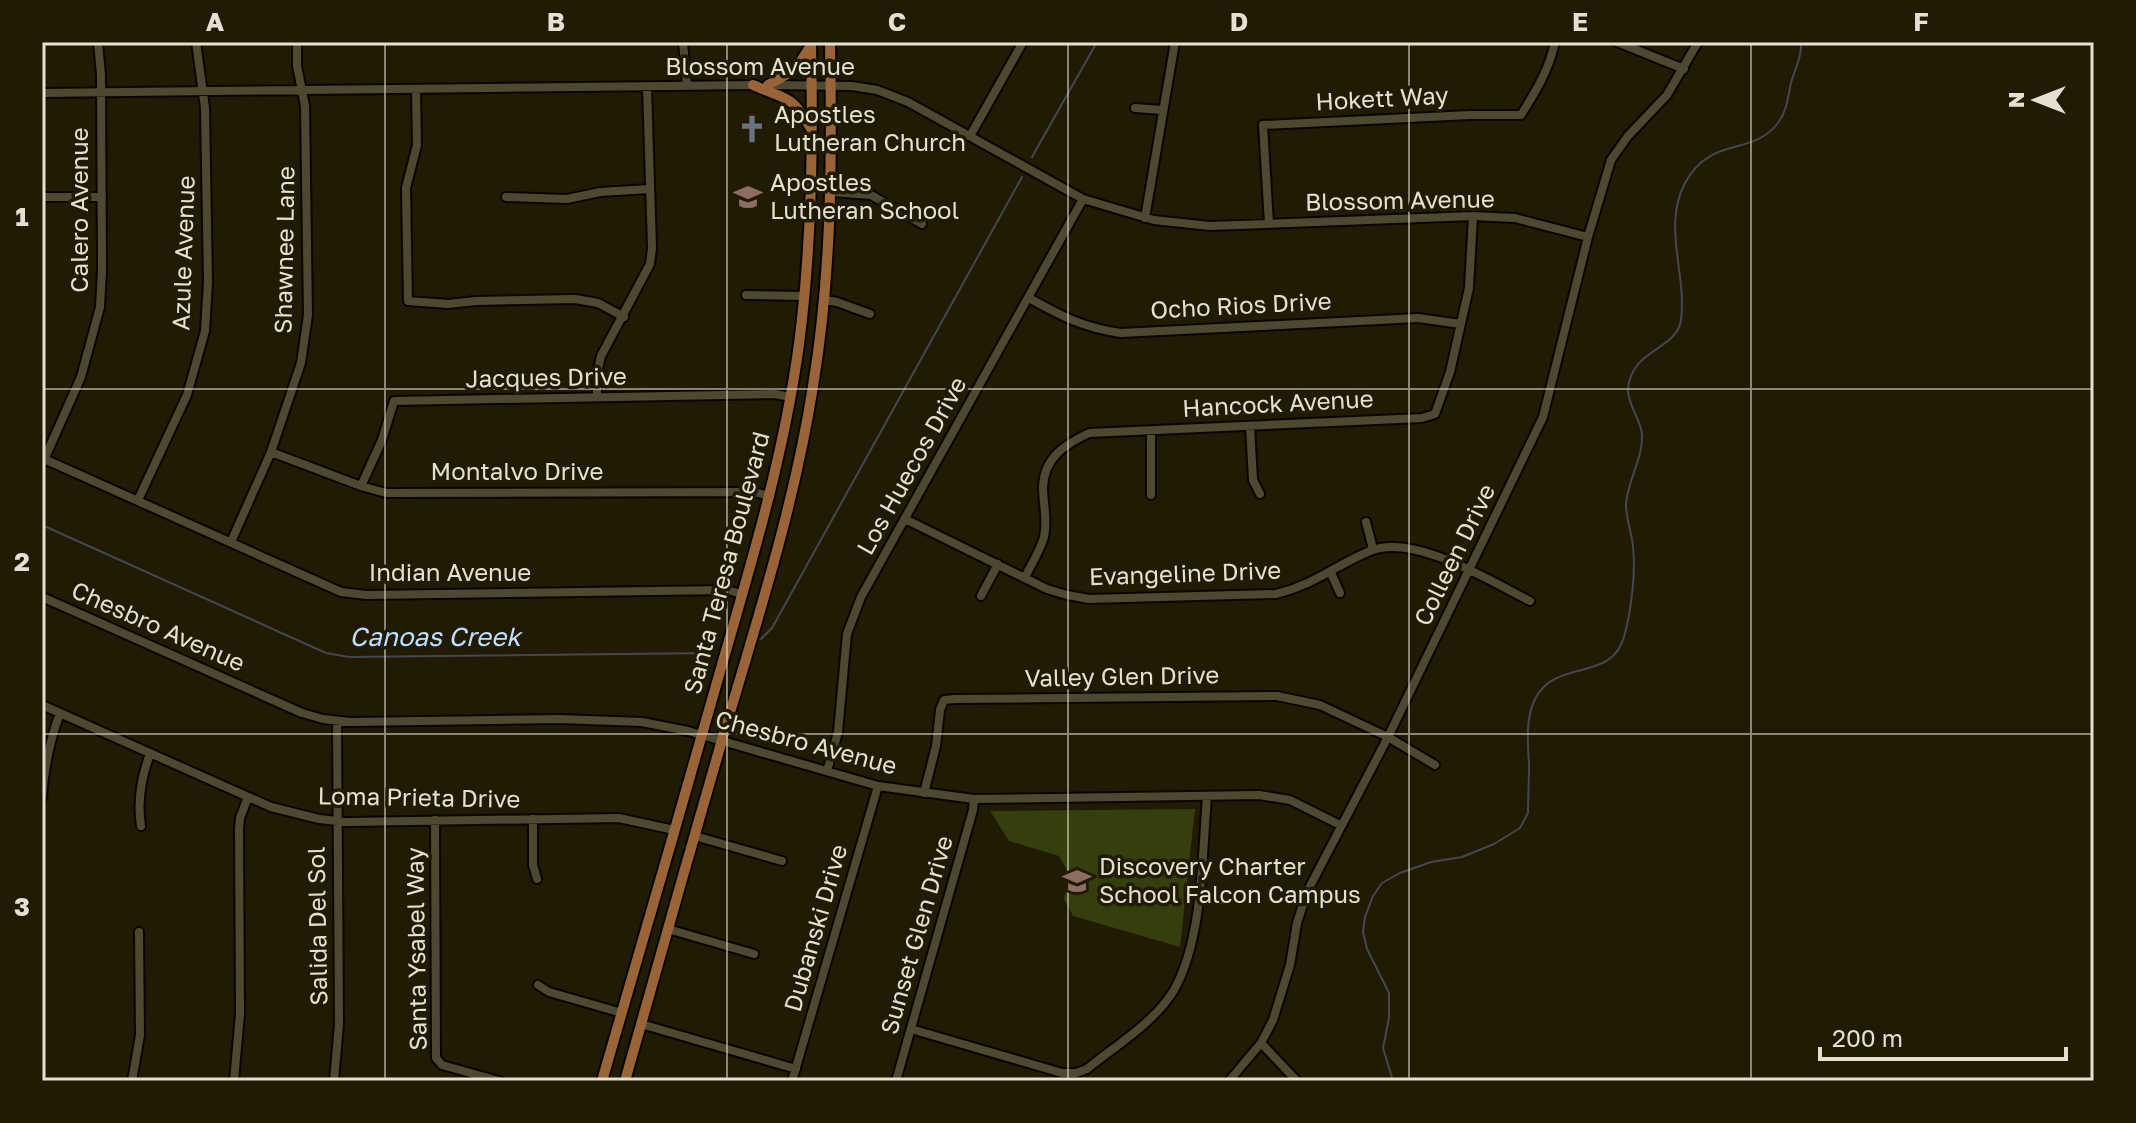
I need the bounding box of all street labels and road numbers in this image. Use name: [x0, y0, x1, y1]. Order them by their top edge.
street label: Blossom Avenue: [665, 51, 855, 80]
street label: Hokett Way: [1315, 80, 1449, 115]
street label: Calero Avenue: [64, 127, 93, 293]
street label: Shawnee Lane: [268, 166, 299, 334]
street label: Azule Avenue: [165, 175, 200, 331]
street label: Blossom Avenue: [1305, 183, 1495, 216]
street label: Ocho Rios Drive: [1150, 285, 1332, 324]
street label: Jacques Drive: [465, 361, 627, 392]
street label: Los Huecos Drive: [850, 371, 972, 559]
street label: Hancock Avenue: [1182, 383, 1374, 422]
street label: Santa Teresa Boulevard: [677, 428, 775, 697]
street label: Montalvo Drive: [431, 456, 603, 485]
street label: Colleen Drive: [1407, 479, 1500, 630]
street label: Evangeline Drive: [1088, 555, 1282, 590]
street label: Indian Avenue: [369, 557, 531, 586]
street label: Chesbro Avenue: [67, 574, 250, 677]
street label: Valley Glen Drive: [1024, 659, 1220, 692]
street label: Chesbro Avenue: [712, 703, 900, 780]
street label: Loma Prieta Drive: [317, 780, 521, 813]
street label: Sunset Glen Drive: [873, 832, 958, 1037]
street label: Dubanski Drive: [777, 841, 852, 1015]
street label: Salida Del Sol: [301, 846, 332, 1006]
street label: Santa Ysabel Way: [399, 847, 432, 1051]

